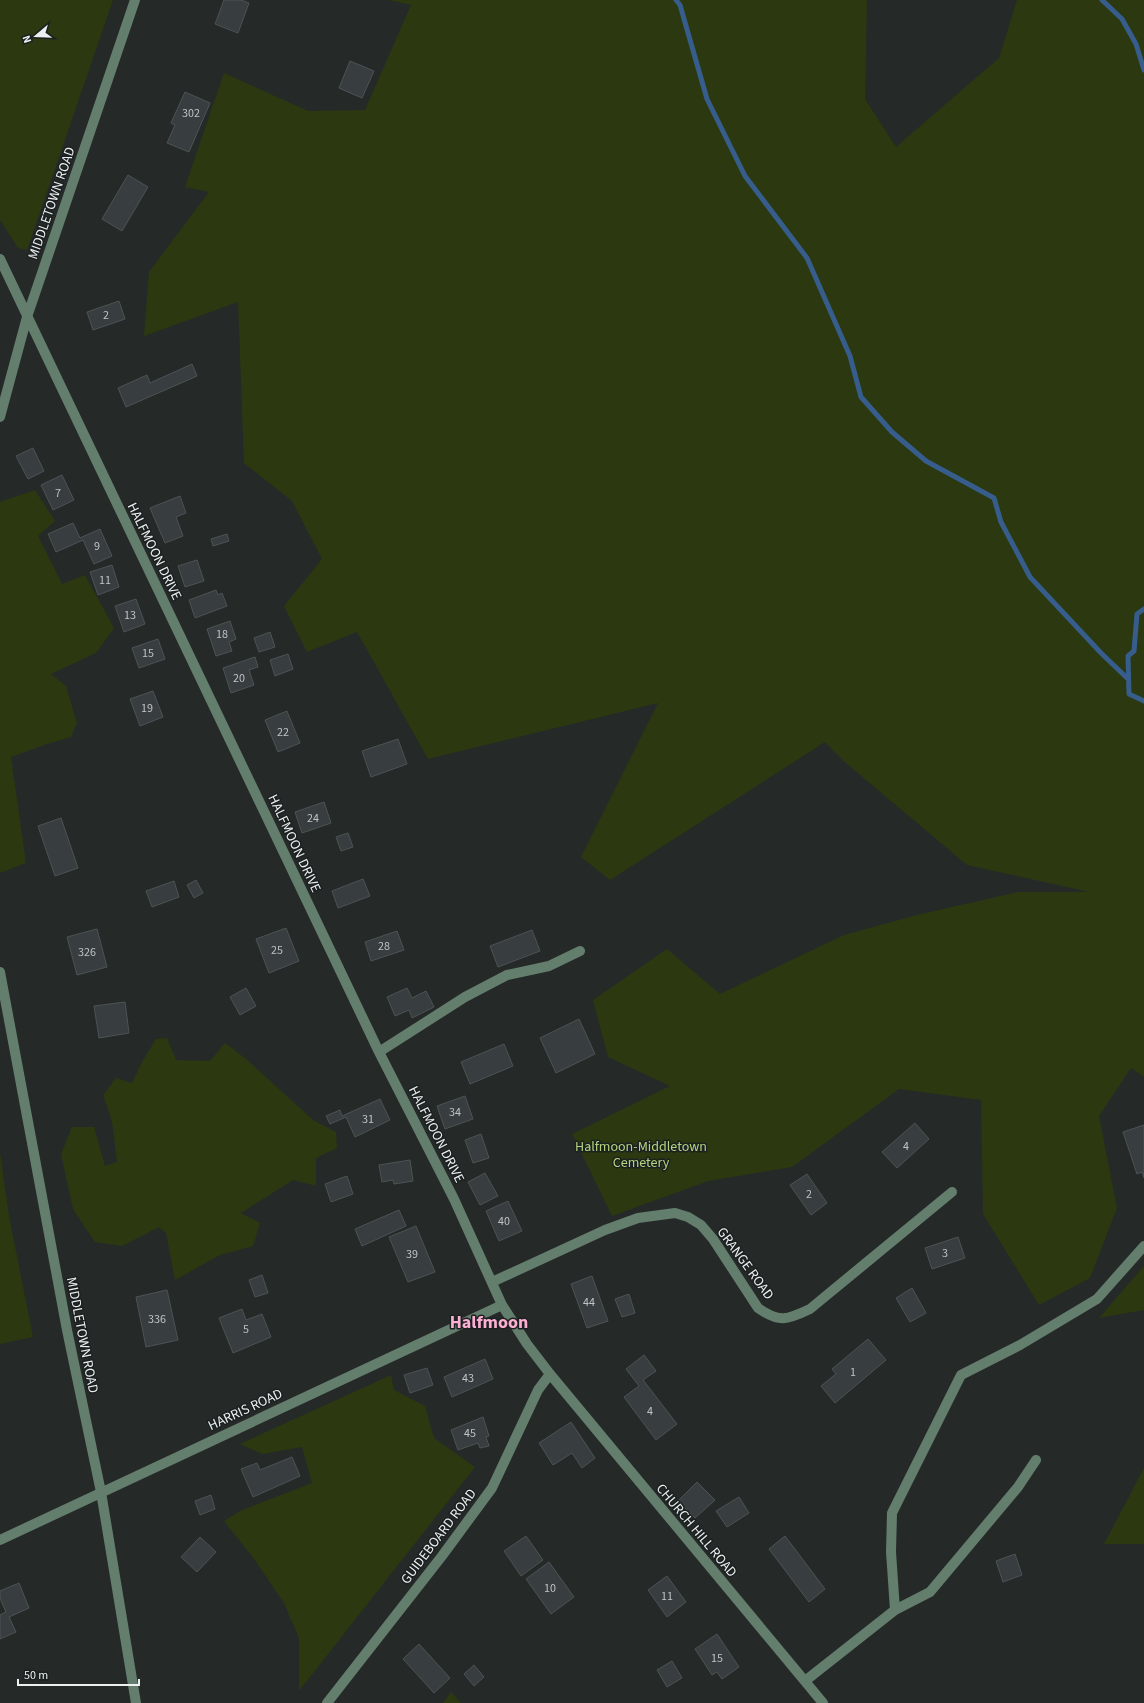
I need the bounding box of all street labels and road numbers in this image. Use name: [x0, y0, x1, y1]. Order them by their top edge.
street label: MIDDLETOWN ROAD: [23, 144, 81, 262]
street label: HALFMOON DRIVE: [122, 499, 186, 603]
street label: HALFMOON DRIVE: [263, 791, 326, 896]
street label: HALFMOON DRIVE: [403, 1083, 469, 1186]
street label: GRANGE ROAD: [712, 1223, 778, 1304]
street label: MIDDLETOWN ROAD: [61, 1275, 103, 1395]
street label: HARRIS ROAD: [205, 1384, 286, 1436]
street label: CHURCH HILL ROAD: [651, 1480, 741, 1582]
street label: GUIDEBOARD ROAD: [396, 1485, 481, 1589]

